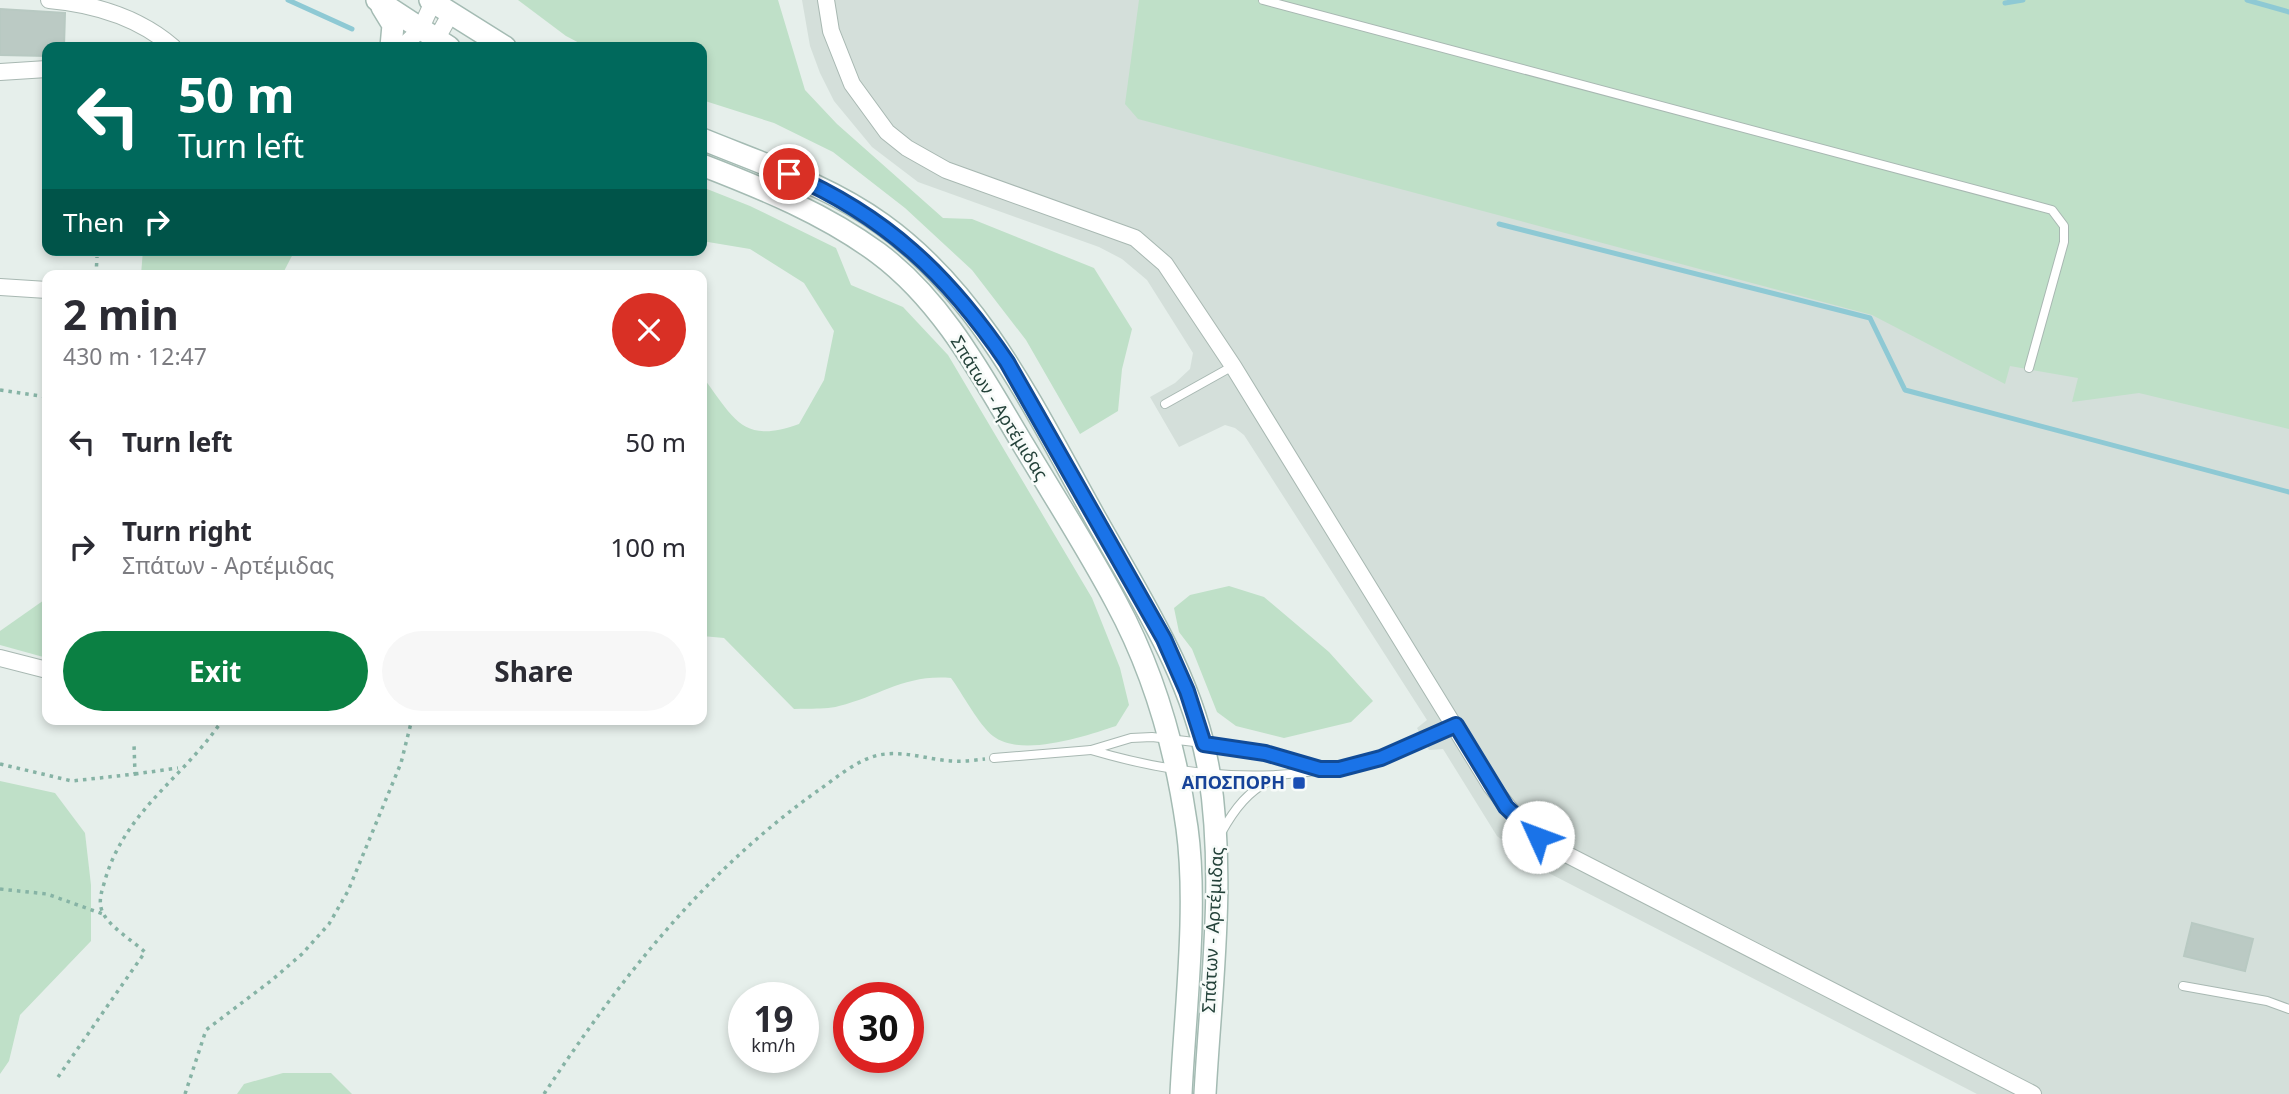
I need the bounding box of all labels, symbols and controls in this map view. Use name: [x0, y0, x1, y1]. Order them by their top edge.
text: 50 m: [178, 61, 295, 127]
icon: left: [63, 70, 154, 161]
text: Turn left: [178, 124, 304, 167]
pin: [759, 144, 819, 204]
icon: arrive: [770, 155, 808, 193]
icon: right: [138, 203, 176, 241]
text: Then: [63, 204, 124, 240]
text: 2 min: [63, 285, 179, 342]
button: close: [612, 293, 686, 367]
street label: Σπάτων - Αρτέμιδας: [946, 331, 1054, 484]
text: 430 m · 12:47: [63, 340, 207, 372]
icon: left: [63, 423, 101, 461]
text: Turn left: [122, 424, 233, 460]
text: 50 m: [625, 424, 686, 460]
text: Turn right: [122, 513, 252, 549]
icon: right: [63, 528, 101, 566]
text: 100 m: [610, 529, 686, 565]
text: Σπάτων - Αρτέμιδας: [122, 549, 334, 581]
button: Exit: [63, 631, 368, 711]
button: Share: [382, 631, 686, 711]
place label: ΑΠΟΣΠΟΡΗ: [1182, 770, 1285, 794]
marker: ΑΠΟΣΠΟΡΗ: [1291, 775, 1307, 791]
position arrow: [1501, 800, 1575, 874]
street label: Σπάτων - Αρτέμιδας: [1196, 846, 1228, 1014]
speed limit sign: 30: [833, 982, 924, 1073]
text: 19: [753, 995, 794, 1042]
text: km/h: [751, 1033, 796, 1057]

